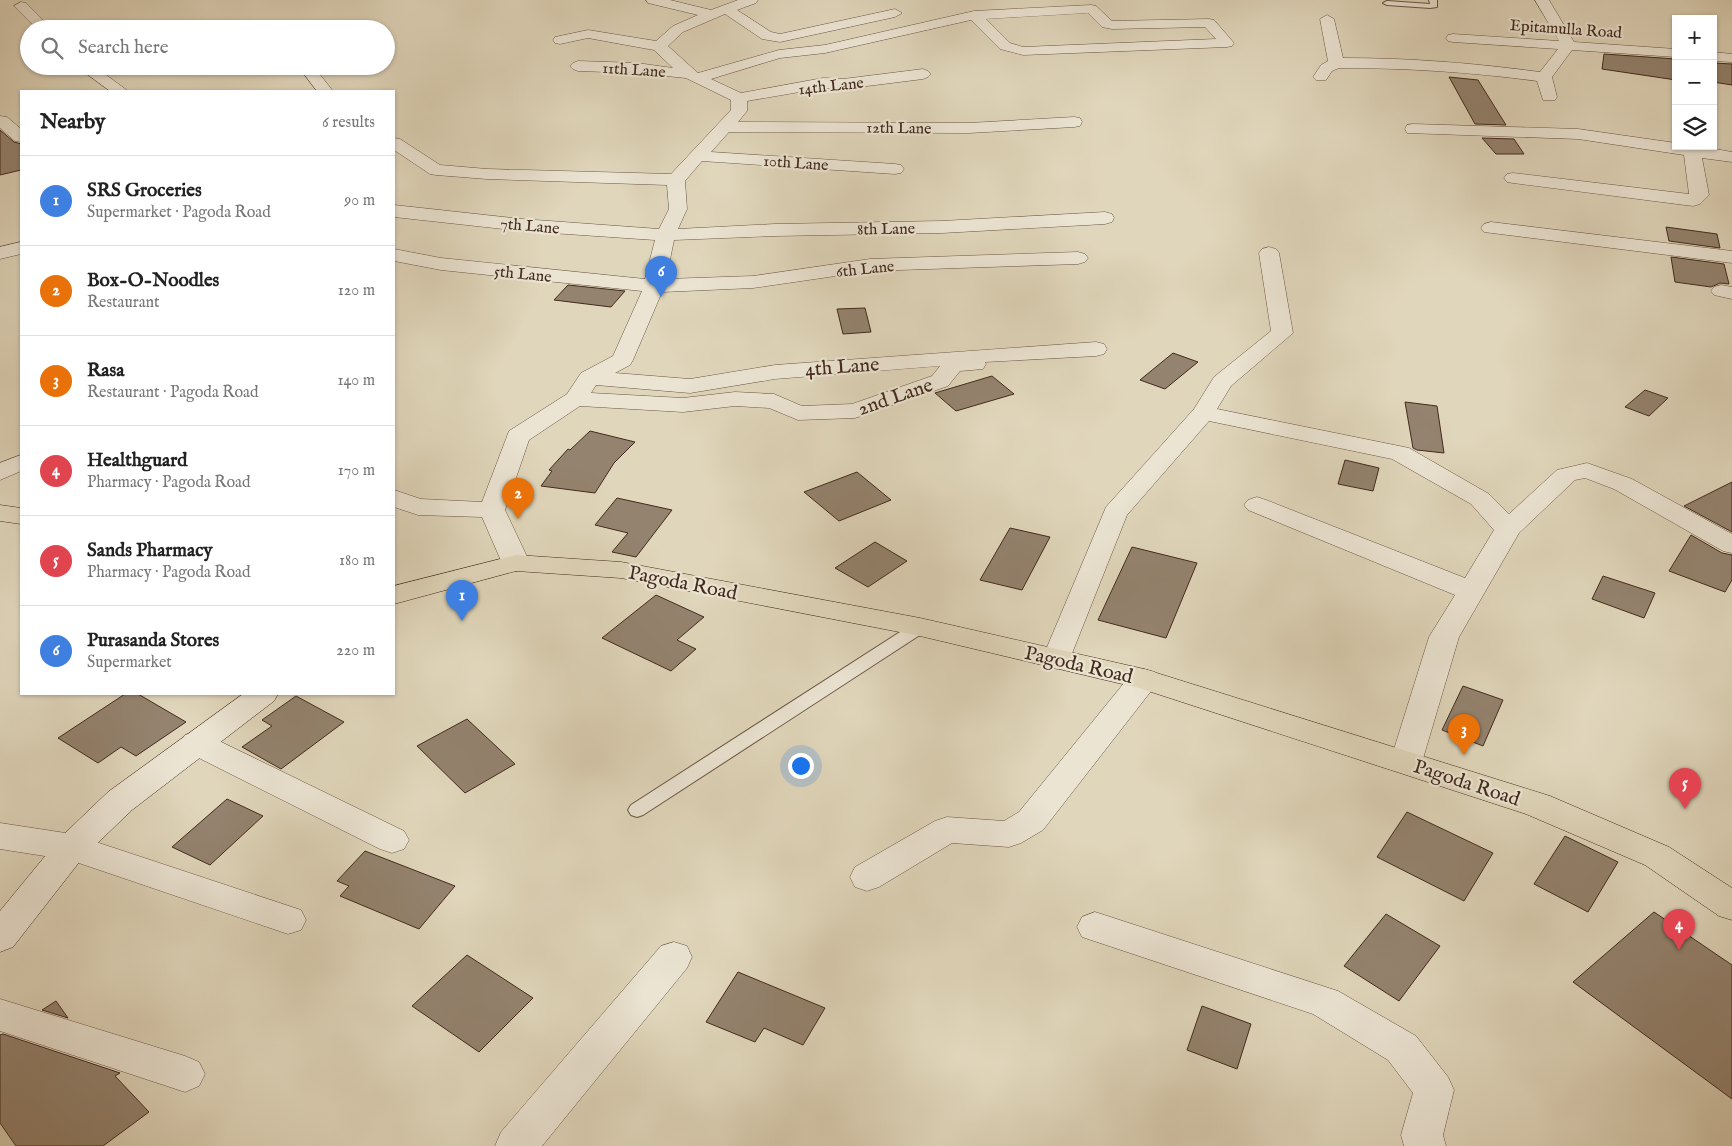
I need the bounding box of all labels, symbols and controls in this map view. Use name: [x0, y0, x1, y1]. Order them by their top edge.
map controls: [1672, 15, 1717, 150]
button: +: [1672, 15, 1717, 60]
street label: Epitamulla Road: [1509, 16, 1623, 44]
search box: [20, 20, 395, 75]
icon: search: [38, 34, 66, 62]
text: Search here: [78, 36, 169, 60]
street label: 11th Lane: [601, 59, 666, 83]
button: −: [1672, 60, 1717, 105]
street label: 14th Lane: [798, 74, 865, 100]
button: layers: [1672, 105, 1717, 150]
text: Nearby: [40, 109, 105, 136]
text: 6 results: [322, 113, 375, 133]
street label: 12th Lane: [866, 118, 932, 140]
street label: 10th Lane: [763, 152, 829, 176]
text: SRS Groceries: [87, 179, 202, 203]
text: 1: [53, 191, 59, 211]
text: 90 m: [344, 191, 375, 211]
text: Supermarket · Pagoda Road: [87, 203, 271, 223]
street label: 7th Lane: [499, 214, 560, 240]
street label: 8th Lane: [857, 219, 915, 241]
pin: 6: [645, 256, 677, 297]
street label: 6th Lane: [835, 257, 895, 283]
street label: 5th Lane: [493, 262, 552, 288]
text: Box-O-Noodles: [87, 269, 219, 293]
text: 2: [52, 281, 60, 301]
text: 120 m: [338, 281, 375, 301]
text: Restaurant: [87, 293, 160, 313]
street label: 4th Lane: [804, 352, 880, 383]
text: Rasa: [87, 359, 124, 383]
text: 3: [53, 371, 59, 391]
text: 140 m: [337, 371, 375, 391]
street label: 2nd Lane: [855, 373, 936, 422]
text: Restaurant · Pagoda Road: [87, 383, 258, 403]
text: Healthguard: [87, 449, 187, 473]
text: 4: [52, 461, 60, 481]
text: 170 m: [338, 461, 375, 481]
text: Pharmacy · Pagoda Road: [87, 473, 251, 493]
pin: 2: [502, 478, 534, 519]
text: Sands Pharmacy: [87, 539, 213, 563]
text: 5: [53, 551, 59, 571]
text: 180 m: [339, 551, 375, 571]
street label: Pagoda Road: [626, 561, 740, 606]
text: Pharmacy · Pagoda Road: [87, 563, 251, 583]
pin: 1: [446, 580, 478, 621]
text: Purasanda Stores: [87, 629, 219, 653]
text: 6: [53, 641, 59, 661]
text: 220 m: [336, 641, 375, 661]
street label: Pagoda Road: [1022, 641, 1136, 690]
text: Supermarket: [87, 653, 172, 673]
pin: 3: [1448, 714, 1480, 755]
your location: [788, 753, 814, 779]
street label: Pagoda Road: [1410, 754, 1523, 812]
pin: 5: [1669, 768, 1701, 809]
pin: 4: [1663, 909, 1695, 950]

